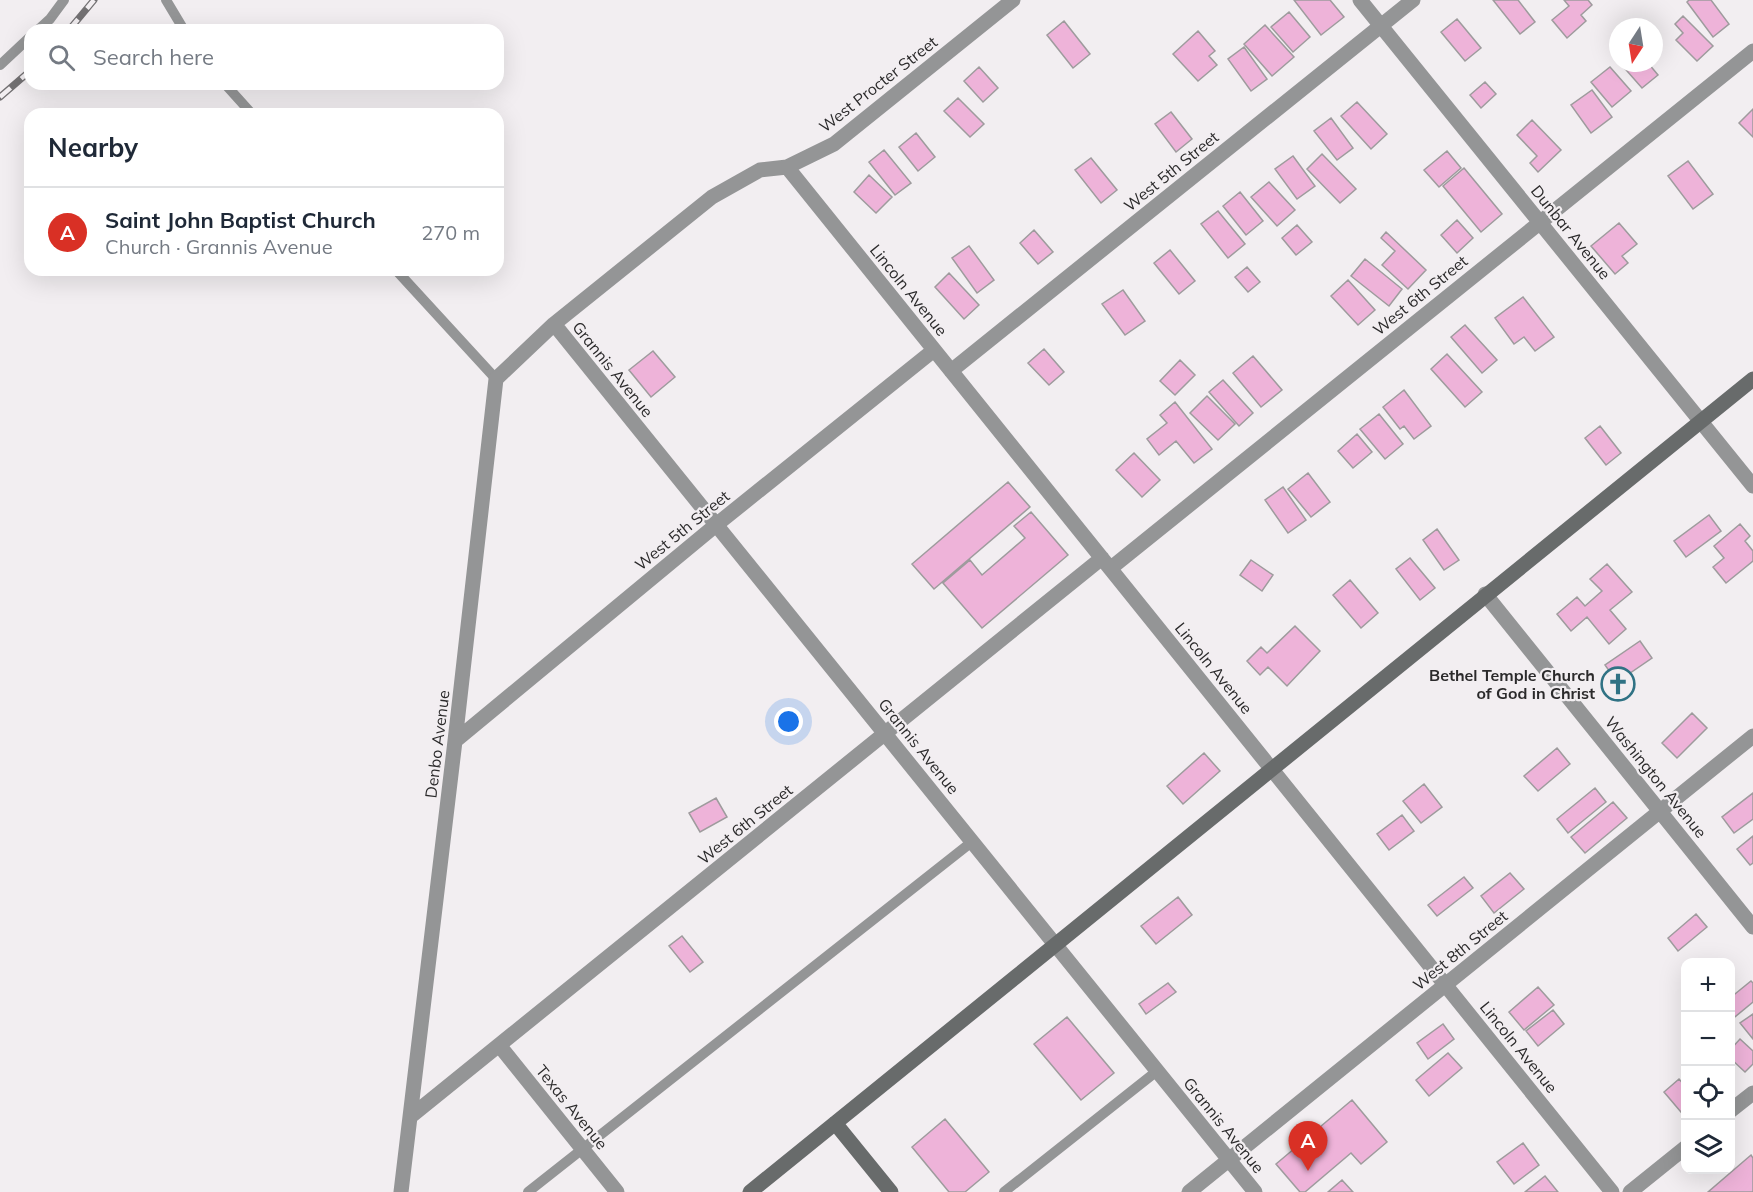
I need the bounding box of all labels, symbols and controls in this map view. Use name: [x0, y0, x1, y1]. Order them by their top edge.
north arrow: [1609, 18, 1663, 72]
search box: [24, 24, 504, 90]
street label: West Procter Street: [815, 31, 941, 136]
icon: search: [45, 41, 78, 74]
text: Search here: [93, 43, 214, 71]
street label: West 5th Street: [1120, 126, 1223, 215]
text: Nearby: [48, 131, 138, 164]
street label: Dunbar Avenue: [1527, 181, 1615, 283]
text: Saint John Baptist Church: [105, 206, 376, 234]
text: A: [60, 220, 75, 245]
text: 270 m: [421, 220, 480, 245]
text: Church · Grannis Avenue: [105, 234, 333, 259]
street label: Lincoln Avenue: [866, 240, 952, 340]
street label: West 6th Street: [1369, 250, 1472, 339]
street label: Grannis Avenue: [568, 317, 658, 421]
street label: West 5th Street: [631, 485, 734, 574]
street label: Lincoln Avenue: [1171, 618, 1257, 718]
place label: Bethel Temple Church of God in Christ: [1429, 665, 1595, 703]
church icon: Bethel Temple Church of God in Christ: [1600, 666, 1636, 702]
street label: Denbo Avenue: [420, 689, 454, 799]
street label: Grannis Avenue: [874, 694, 964, 798]
your location: [774, 707, 803, 736]
street label: Washington Avenue: [1601, 712, 1711, 842]
street label: West 6th Street: [694, 779, 797, 868]
street label: West 8th Street: [1409, 905, 1512, 994]
map controls: [1681, 958, 1735, 1174]
button: +: [1681, 958, 1735, 1012]
street label: Lincoln Avenue: [1476, 997, 1562, 1097]
button: −: [1681, 1012, 1735, 1066]
street label: Texas Avenue: [532, 1061, 612, 1153]
button: locate: [1681, 1066, 1735, 1120]
street label: Grannis Avenue: [1179, 1073, 1269, 1177]
button: layers: [1681, 1120, 1735, 1174]
pin: A: [1288, 1122, 1328, 1171]

